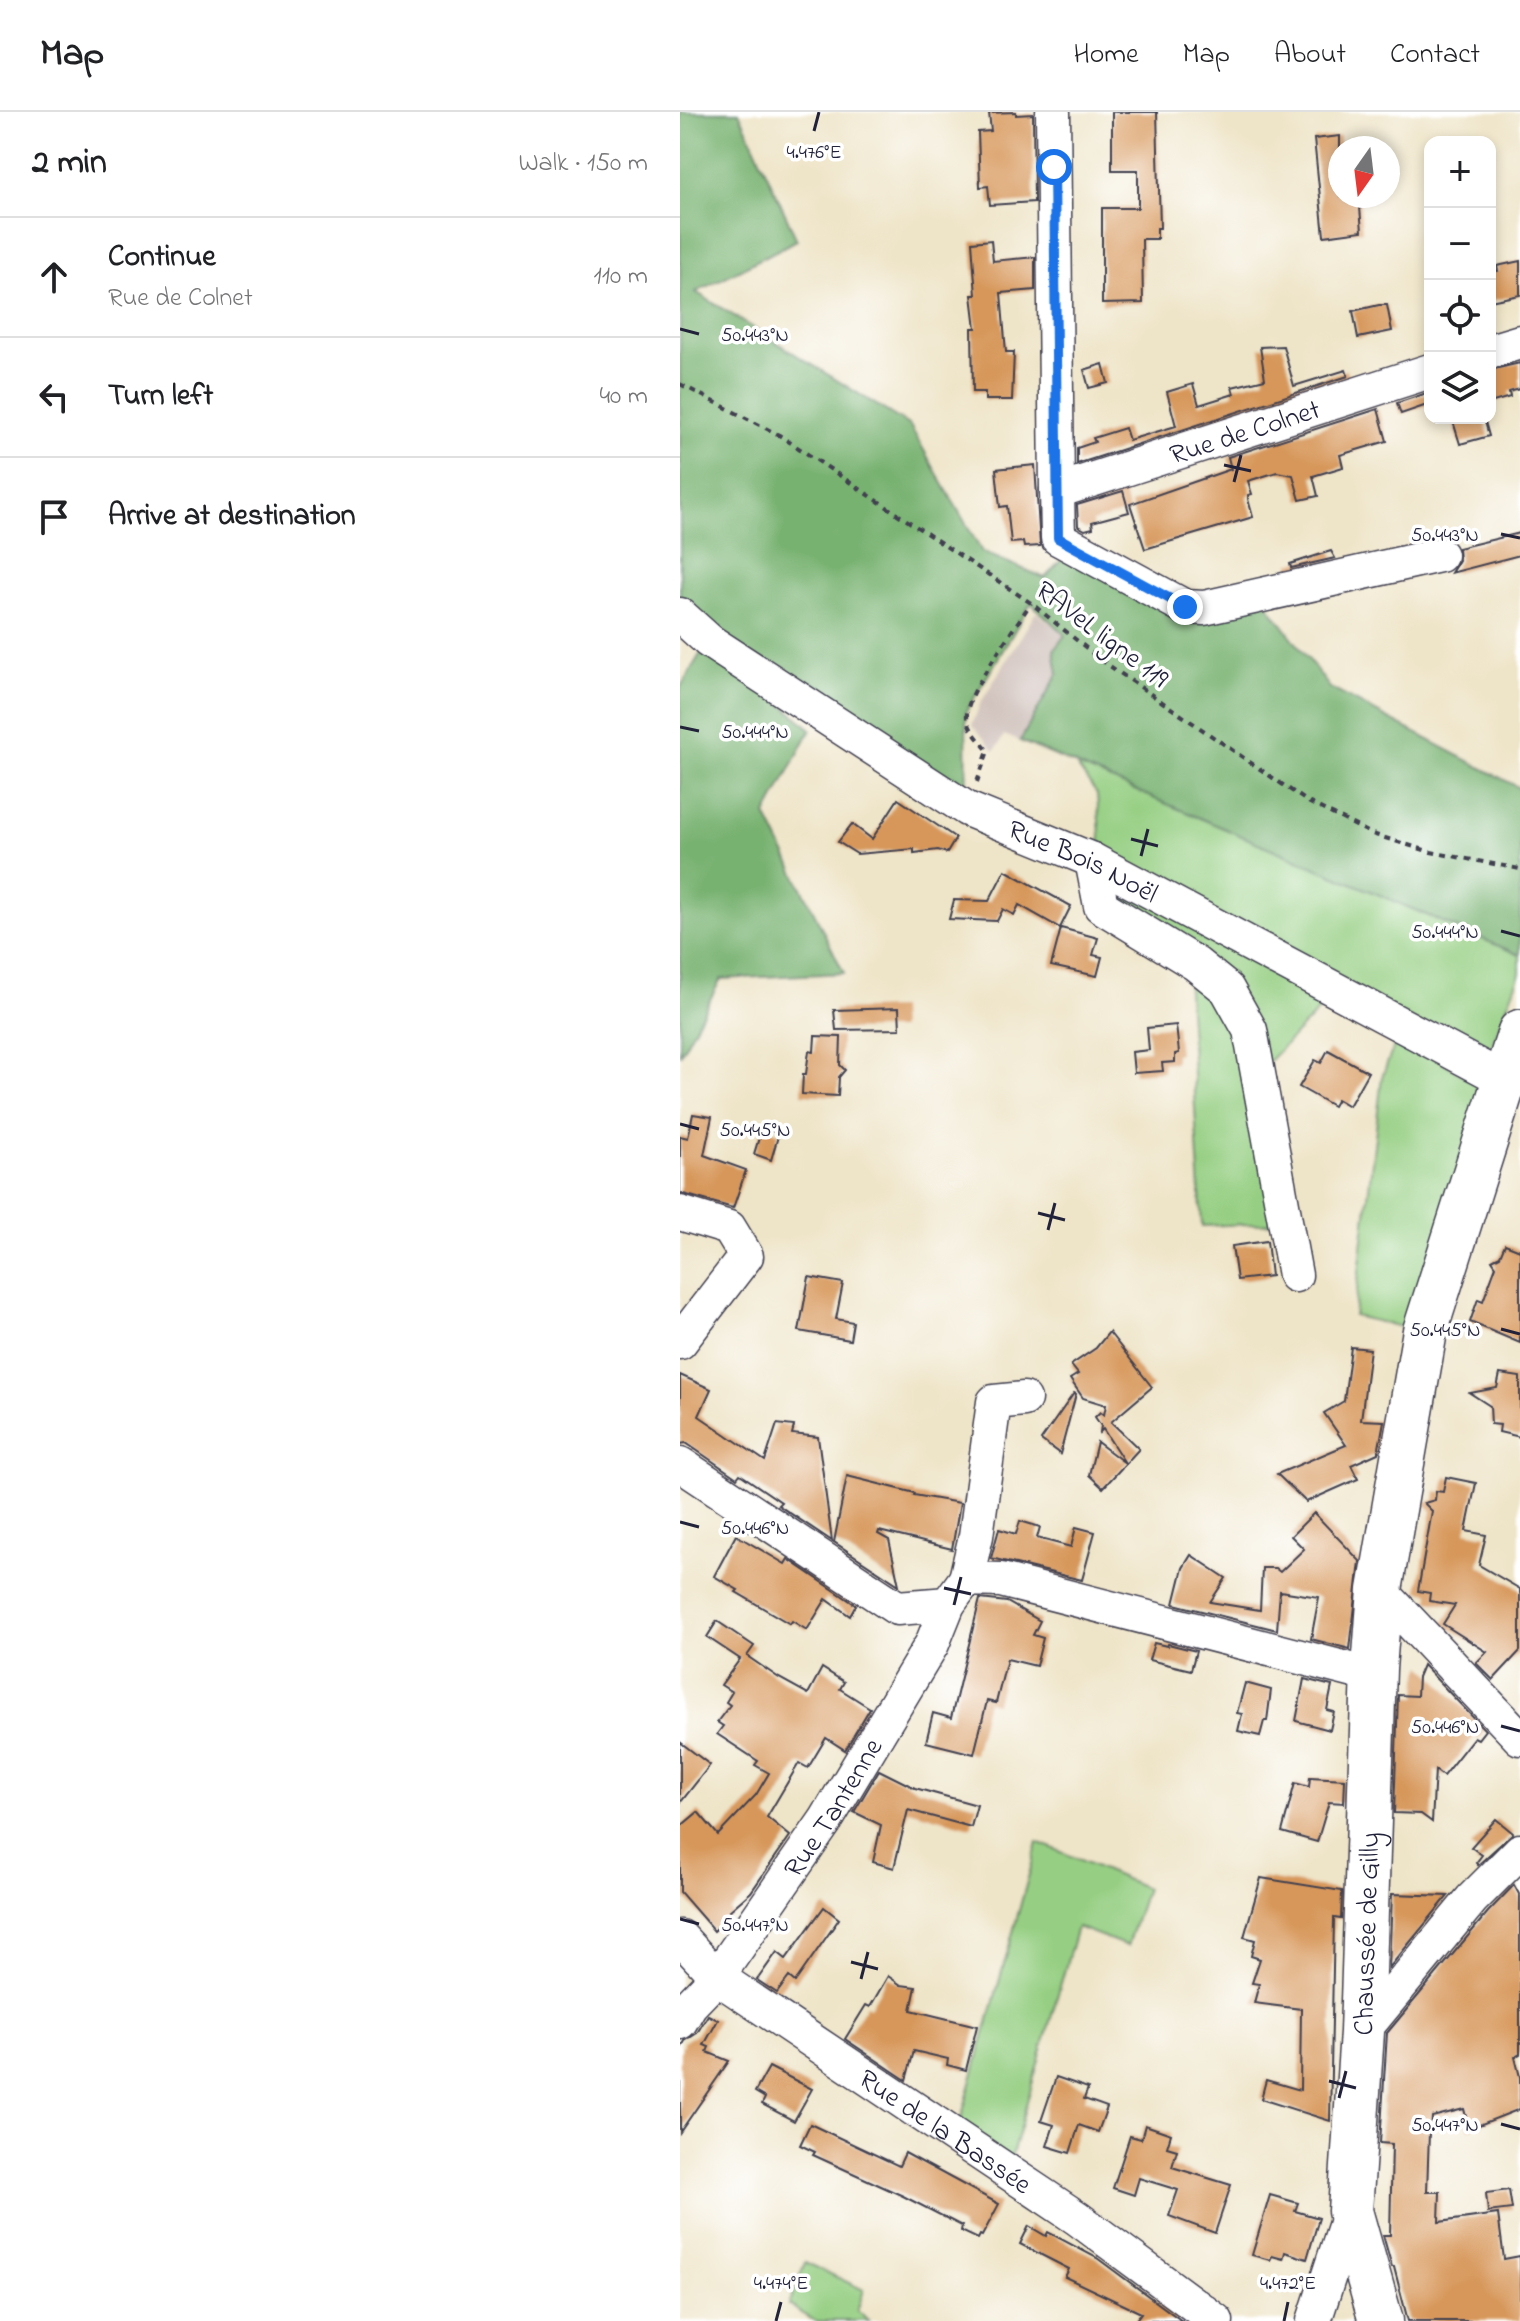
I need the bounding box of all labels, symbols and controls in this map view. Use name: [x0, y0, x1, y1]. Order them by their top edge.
text: Map: [40, 27, 104, 83]
text: Home: [1073, 35, 1139, 76]
text: Map: [1183, 35, 1230, 76]
text: About: [1274, 35, 1346, 76]
text: Contact: [1390, 35, 1480, 76]
north arrow: [1328, 136, 1400, 208]
map controls: [1424, 136, 1496, 424]
button: +: [1424, 136, 1496, 208]
text: 2 min: [32, 139, 107, 189]
text: 4.476°E: [786, 139, 842, 168]
text: Walk · 150 m: [518, 145, 648, 183]
route start: [1036, 149, 1072, 185]
button: −: [1424, 208, 1496, 280]
text: Continue: [108, 236, 216, 280]
icon: ahead: [32, 255, 76, 299]
text: 110 m: [594, 258, 648, 296]
text: Rue de Colnet: [108, 280, 253, 318]
button: locate: [1424, 280, 1496, 352]
text: 50.443°N: [721, 322, 789, 351]
button: layers: [1424, 352, 1496, 424]
icon: left: [32, 375, 76, 419]
text: Turn left: [108, 375, 213, 419]
text: 40 m: [599, 378, 648, 416]
street label: Rue de Colnet: [1165, 391, 1326, 477]
icon: arrive: [32, 495, 76, 539]
text: Arrive at destination: [108, 495, 356, 539]
text: 50.443°N: [1411, 522, 1479, 551]
street label: RAVeL ligne 119: [1026, 572, 1177, 700]
route end: [1167, 589, 1203, 625]
text: 50.444°N: [721, 719, 789, 748]
street label: Rue Bois Noël: [1001, 811, 1164, 915]
text: 50.444°N: [1411, 919, 1479, 948]
text: 50.445°N: [720, 1117, 790, 1146]
text: 50.445°N: [1410, 1317, 1480, 1346]
text: 50.446°N: [721, 1515, 789, 1544]
text: 50.446°N: [1411, 1714, 1479, 1743]
street label: Rue Tantenne: [775, 1731, 895, 1887]
street label: Chaussée de Gilly: [1345, 1832, 1393, 2036]
text: 50.447°N: [721, 1912, 789, 1941]
street label: Rue de la Bassée: [849, 2060, 1039, 2206]
text: 50.447°N: [1411, 2112, 1479, 2141]
text: 4.474°E: [754, 2270, 808, 2299]
text: 4.472°E: [1260, 2270, 1316, 2299]

